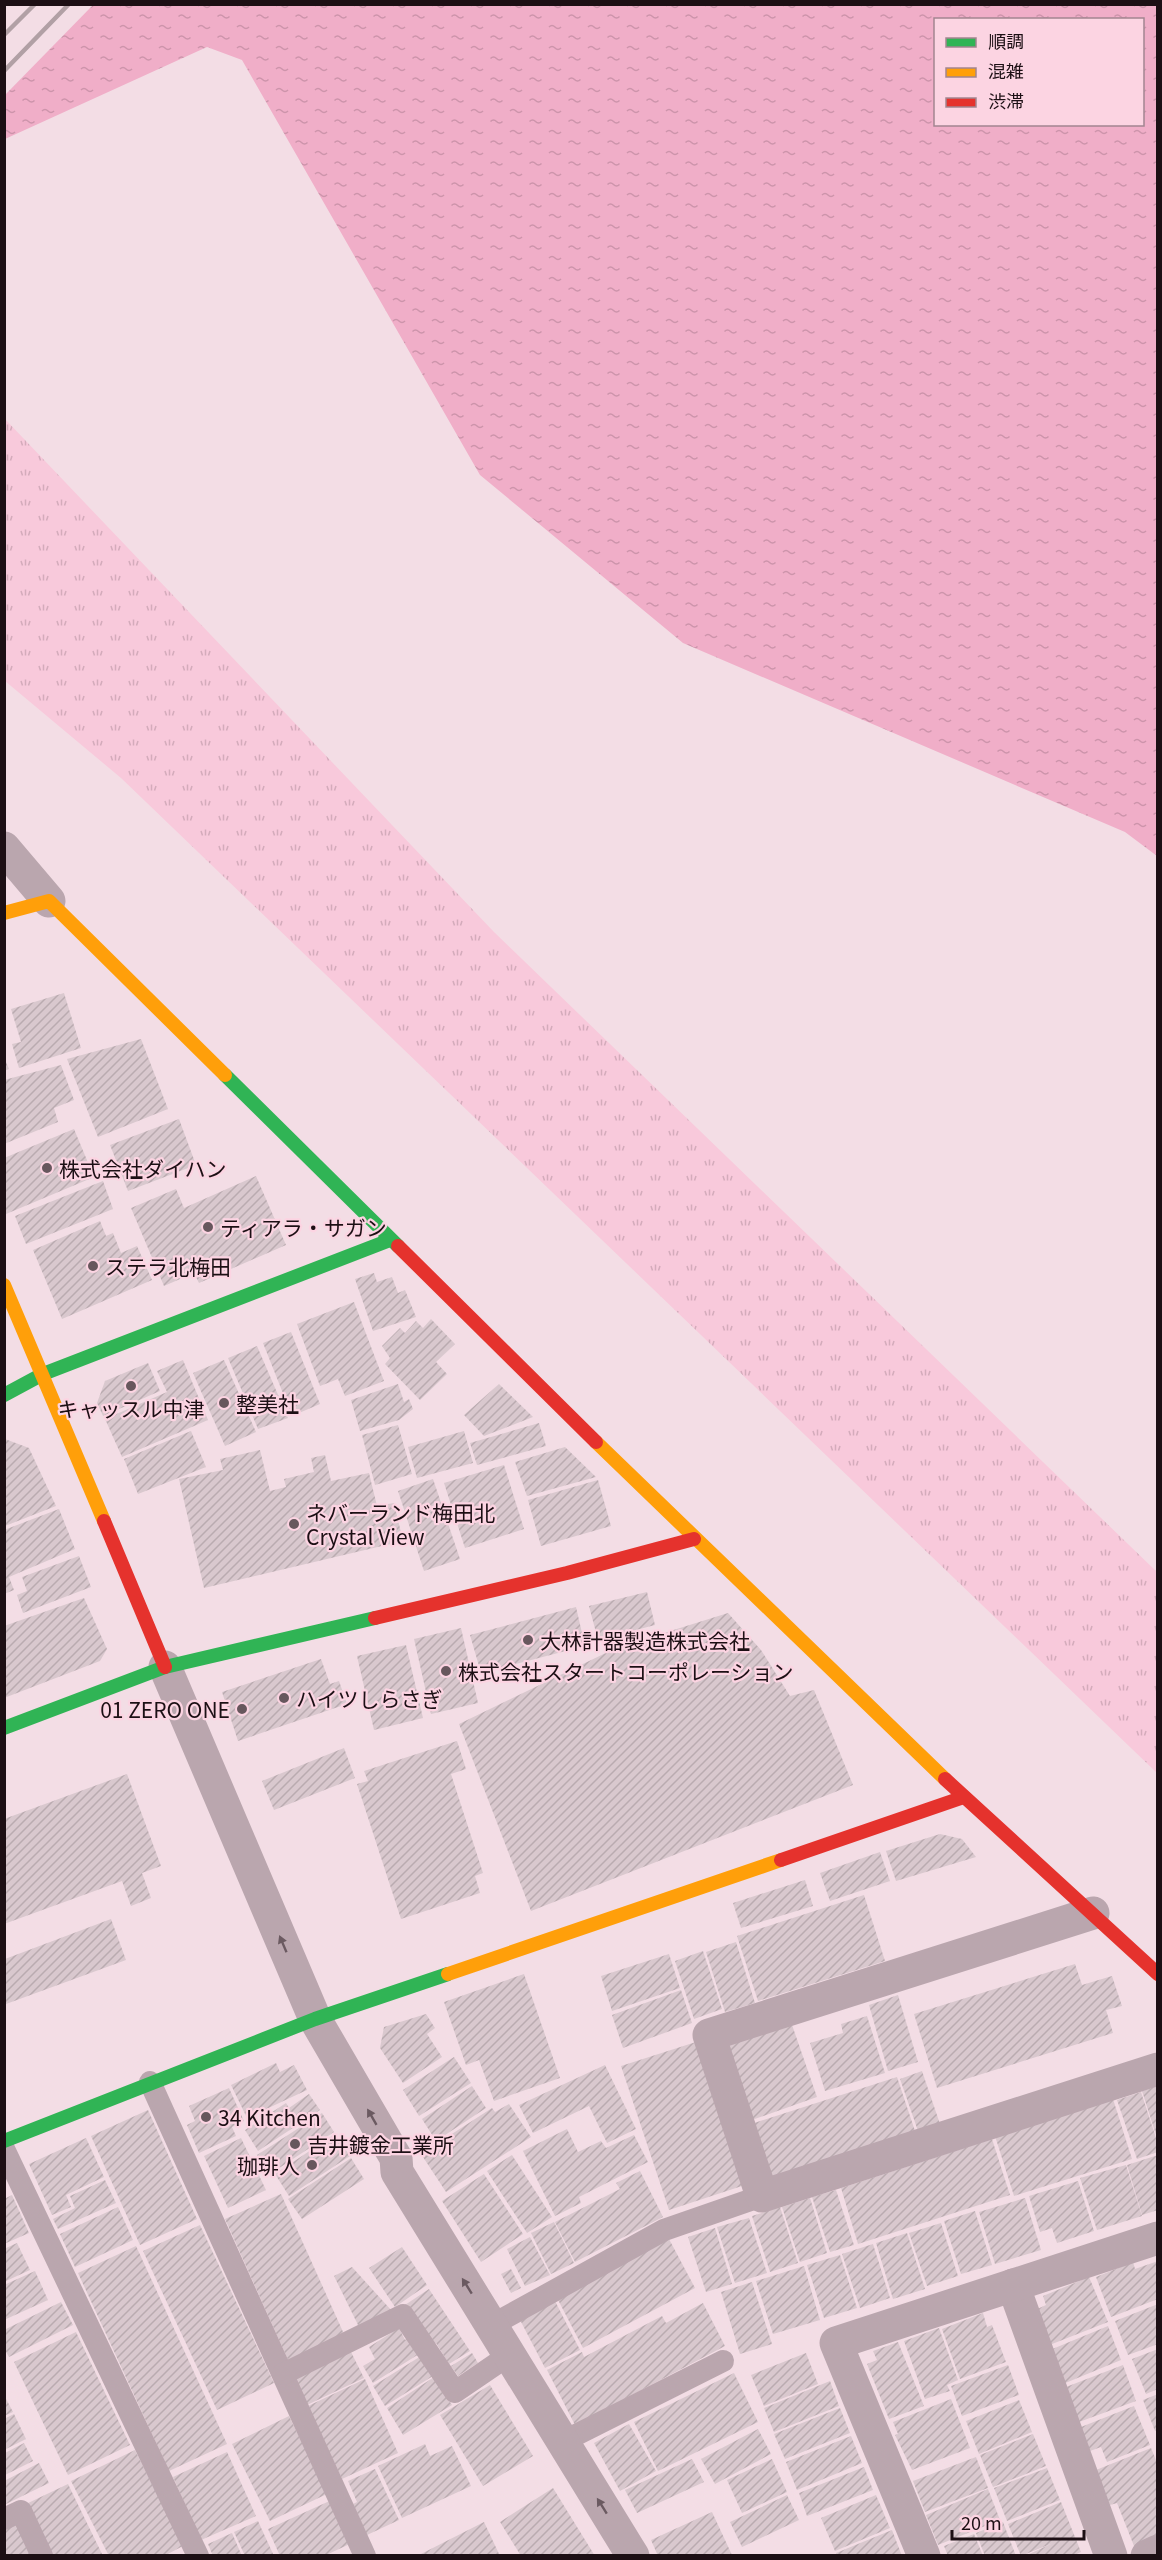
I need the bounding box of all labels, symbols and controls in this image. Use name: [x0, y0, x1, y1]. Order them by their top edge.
legend: [934, 18, 1144, 126]
text: 順調: [988, 27, 1024, 53]
text: 混雑: [988, 57, 1024, 83]
text: 渋滞: [988, 87, 1024, 113]
place label: 株式会社ダイハン: [59, 1153, 227, 1183]
marker: 株式会社ダイハン: [40, 1161, 54, 1175]
place label: ティアラ・サガン: [220, 1212, 387, 1242]
marker: ティアラ・サガン: [201, 1220, 215, 1234]
place label: ステラ北梅田: [105, 1251, 231, 1281]
marker: ステラ北梅田: [86, 1259, 100, 1273]
marker: キャッスル中津: [124, 1379, 138, 1393]
place label: 整美社: [236, 1388, 299, 1418]
place label: キャッスル中津: [58, 1393, 205, 1423]
marker: 整美社: [217, 1396, 231, 1410]
place label: ネバーランド梅田北 Crystal View: [306, 1497, 495, 1551]
marker: ネバーランド梅田北 Crystal View: [287, 1517, 301, 1531]
place label: 大林計器製造株式会社: [540, 1625, 750, 1655]
marker: 大林計器製造株式会社: [521, 1633, 535, 1647]
place label: 株式会社スタートコーポレーション: [458, 1656, 794, 1686]
marker: 株式会社スタートコーポレーション: [439, 1664, 453, 1678]
place label: ハイツしらさぎ: [296, 1683, 443, 1713]
marker: ハイツしらさぎ: [277, 1691, 291, 1705]
place label: 01 ZERO ONE: [100, 1694, 230, 1724]
marker: 01 ZERO ONE: [235, 1702, 249, 1716]
one-way arrow: [278, 1935, 288, 1953]
place label: 34 Kitchen: [218, 2102, 321, 2132]
one-way arrow: [367, 2108, 377, 2125]
marker: 34 Kitchen: [199, 2110, 213, 2124]
place label: 吉井鍍金工業所: [307, 2129, 454, 2159]
marker: 吉井鍍金工業所: [288, 2137, 302, 2151]
place label: 珈琲人: [237, 2150, 300, 2180]
marker: 珈琲人: [305, 2158, 319, 2172]
one-way arrow: [462, 2278, 473, 2294]
one-way arrow: [597, 2498, 608, 2514]
scale bar: [952, 2503, 1084, 2541]
text: 20 m: [961, 2509, 1002, 2535]

